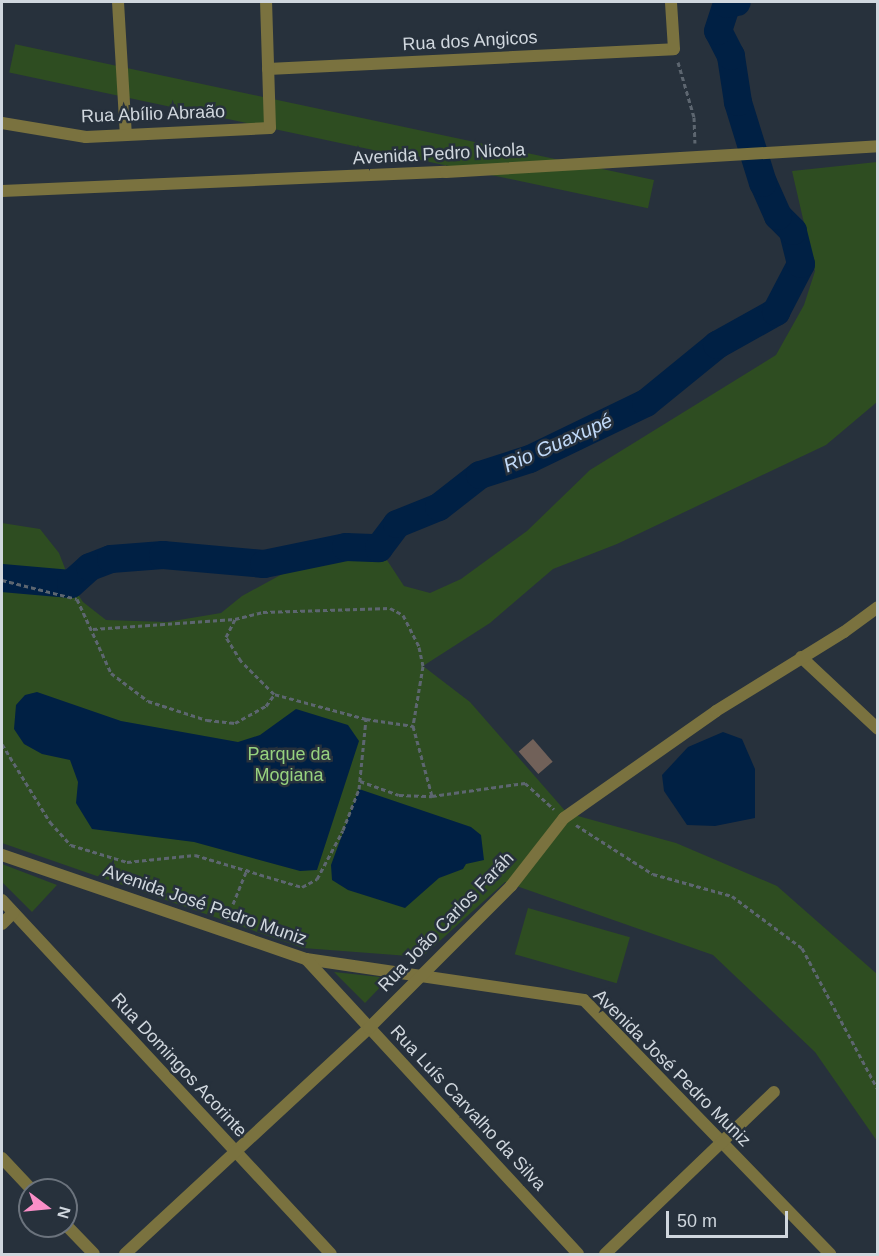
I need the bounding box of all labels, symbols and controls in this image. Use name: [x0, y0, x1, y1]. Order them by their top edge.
street label: Rua dos Angicos: [401, 27, 539, 55]
street label: Rua Abílio Abraão: [80, 101, 226, 127]
street label: Avenida Pedro Nicola: [352, 139, 526, 169]
water label: Rio Guaxupé: [500, 408, 616, 478]
park label: Parque da Mogiana: [247, 744, 331, 786]
street label: Rua João Carlos Faráh: [374, 848, 518, 996]
street label: Avenida José Pedro Muniz: [100, 860, 310, 950]
street label: Avenida José Pedro Muniz: [589, 985, 755, 1151]
street label: Rua Domingos Acorinte: [106, 988, 252, 1142]
street label: Rua Luís Carvalho da Silva: [386, 1021, 550, 1195]
north arrow: [18, 1178, 78, 1238]
scale bar: [669, 1199, 790, 1237]
text: N: [54, 1205, 74, 1220]
text: 50 m: [677, 1211, 717, 1231]

